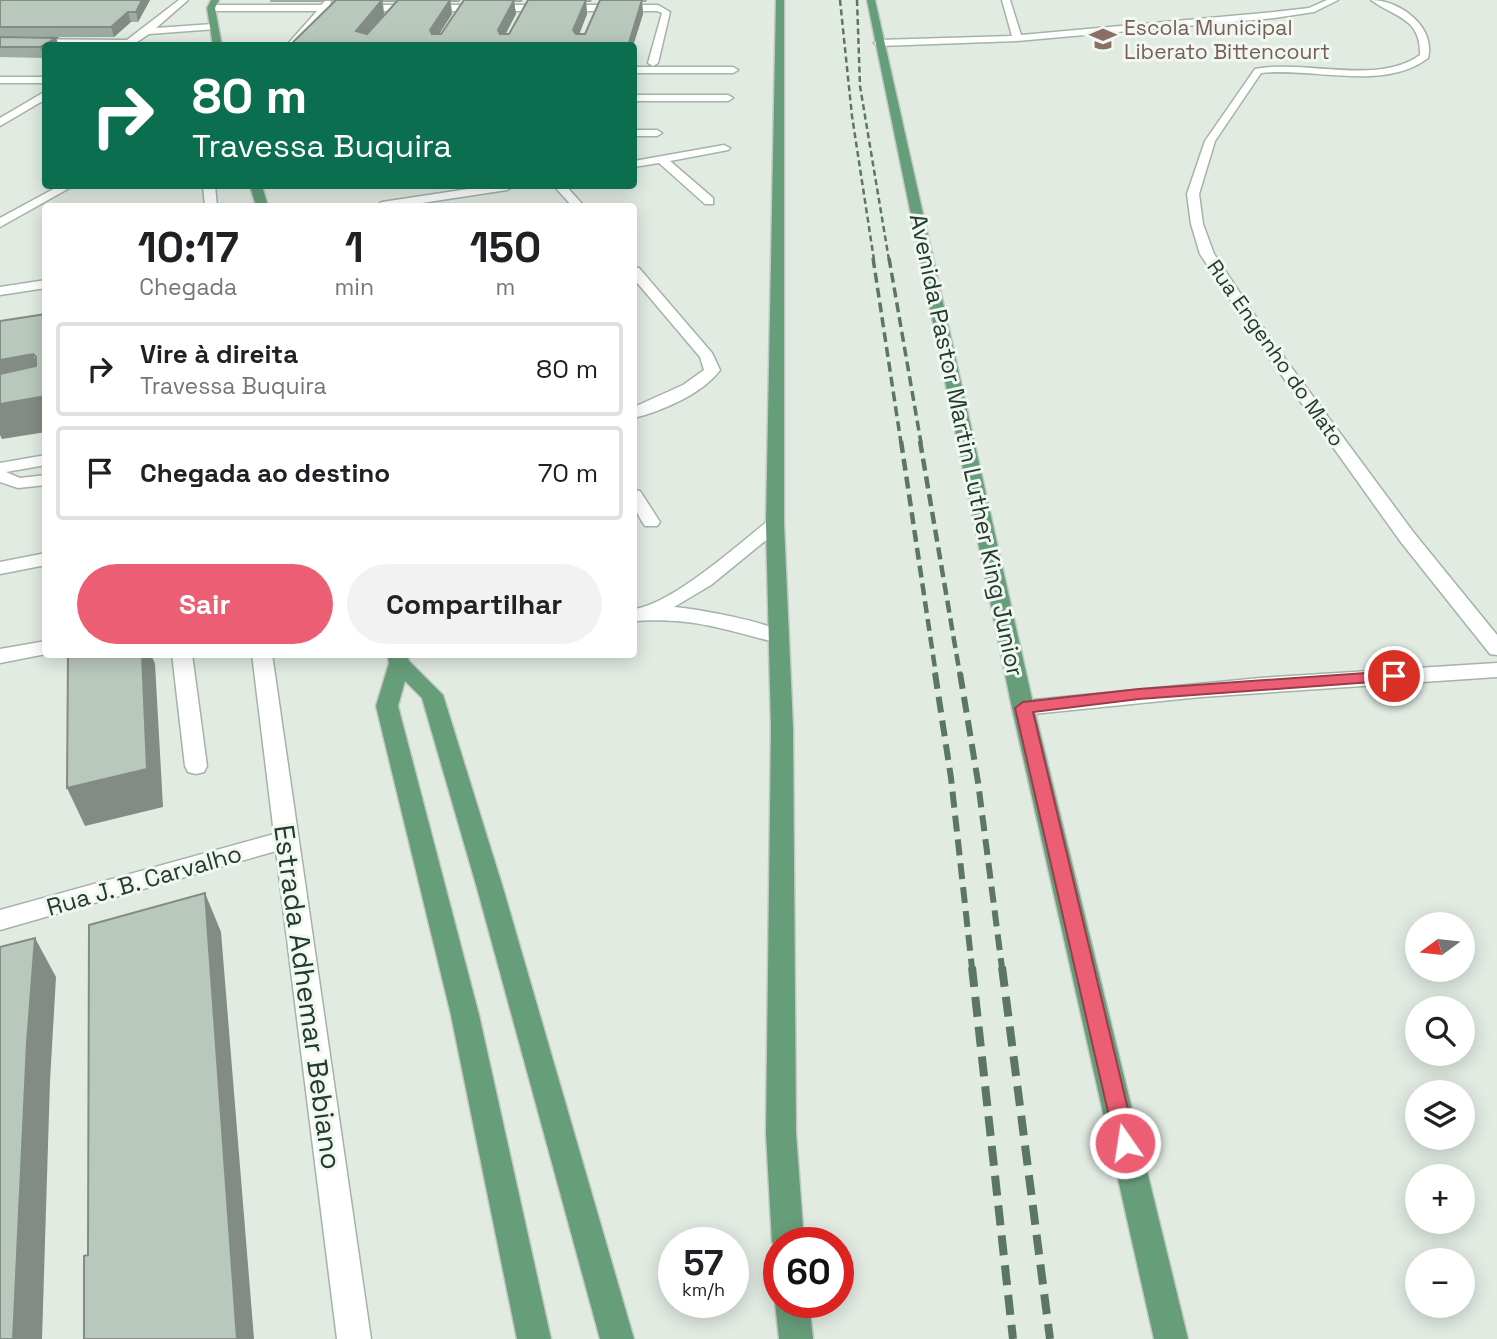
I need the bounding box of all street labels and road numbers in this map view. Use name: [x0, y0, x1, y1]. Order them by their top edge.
street label: Avenida Pastor Martin Luther King Junior: [903, 211, 1031, 679]
street label: Rua Engenho do Mato: [1201, 254, 1351, 452]
street label: Estrada Adhemar Bebiano: [266, 822, 350, 1172]
street label: Rua J. B. Carvalho: [43, 837, 245, 923]

